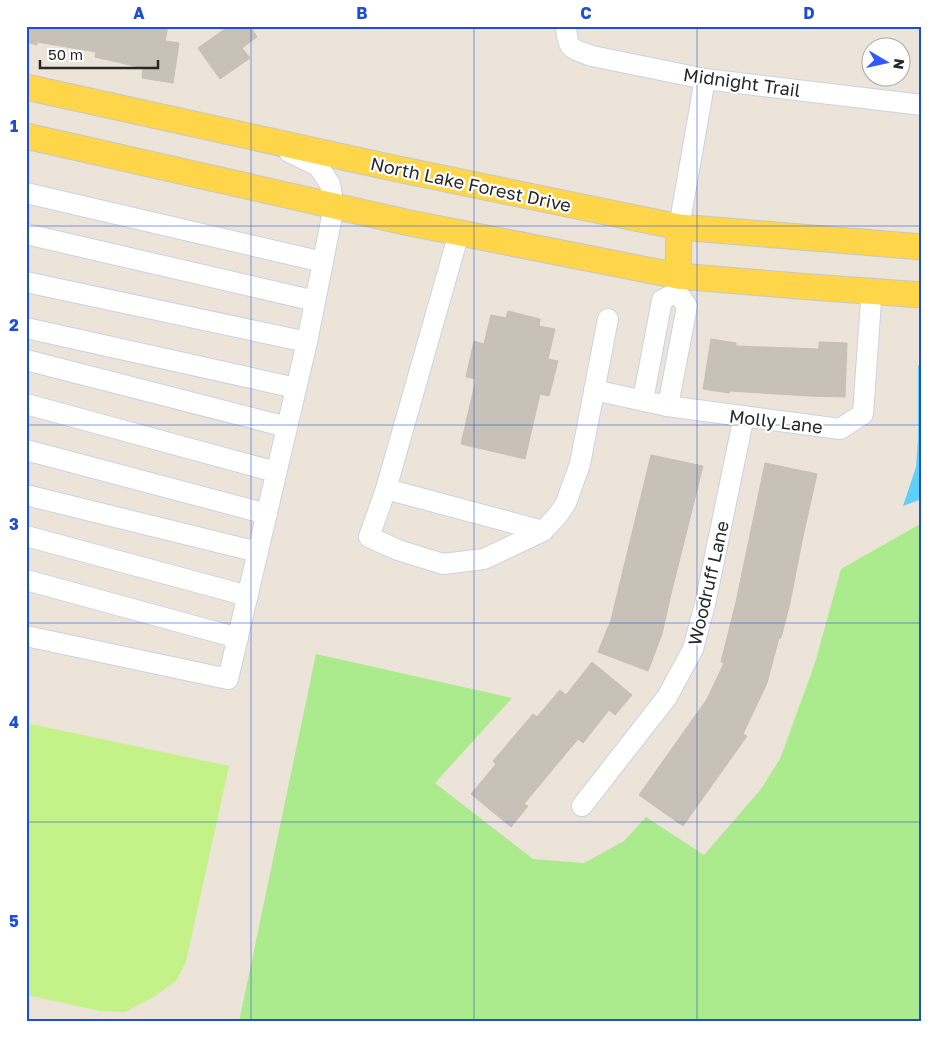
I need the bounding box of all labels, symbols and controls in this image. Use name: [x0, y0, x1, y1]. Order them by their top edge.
text: A: [133, 3, 145, 23]
text: B: [356, 3, 368, 23]
text: C: [580, 3, 592, 23]
text: D: [803, 3, 815, 23]
scale bar: [40, 38, 158, 70]
north arrow: [860, 38, 910, 88]
text: 50 m: [48, 45, 83, 63]
text: N: [890, 58, 909, 71]
street label: Midnight Trail: [682, 63, 802, 101]
text: 1: [10, 116, 18, 136]
street label: North Lake Forest Drive: [369, 152, 573, 216]
text: 2: [9, 315, 19, 335]
street label: Molly Lane: [728, 404, 824, 438]
text: 3: [9, 514, 19, 534]
street label: Woodruff Lane: [683, 519, 733, 647]
text: 4: [9, 712, 19, 732]
text: 5: [9, 911, 19, 931]

